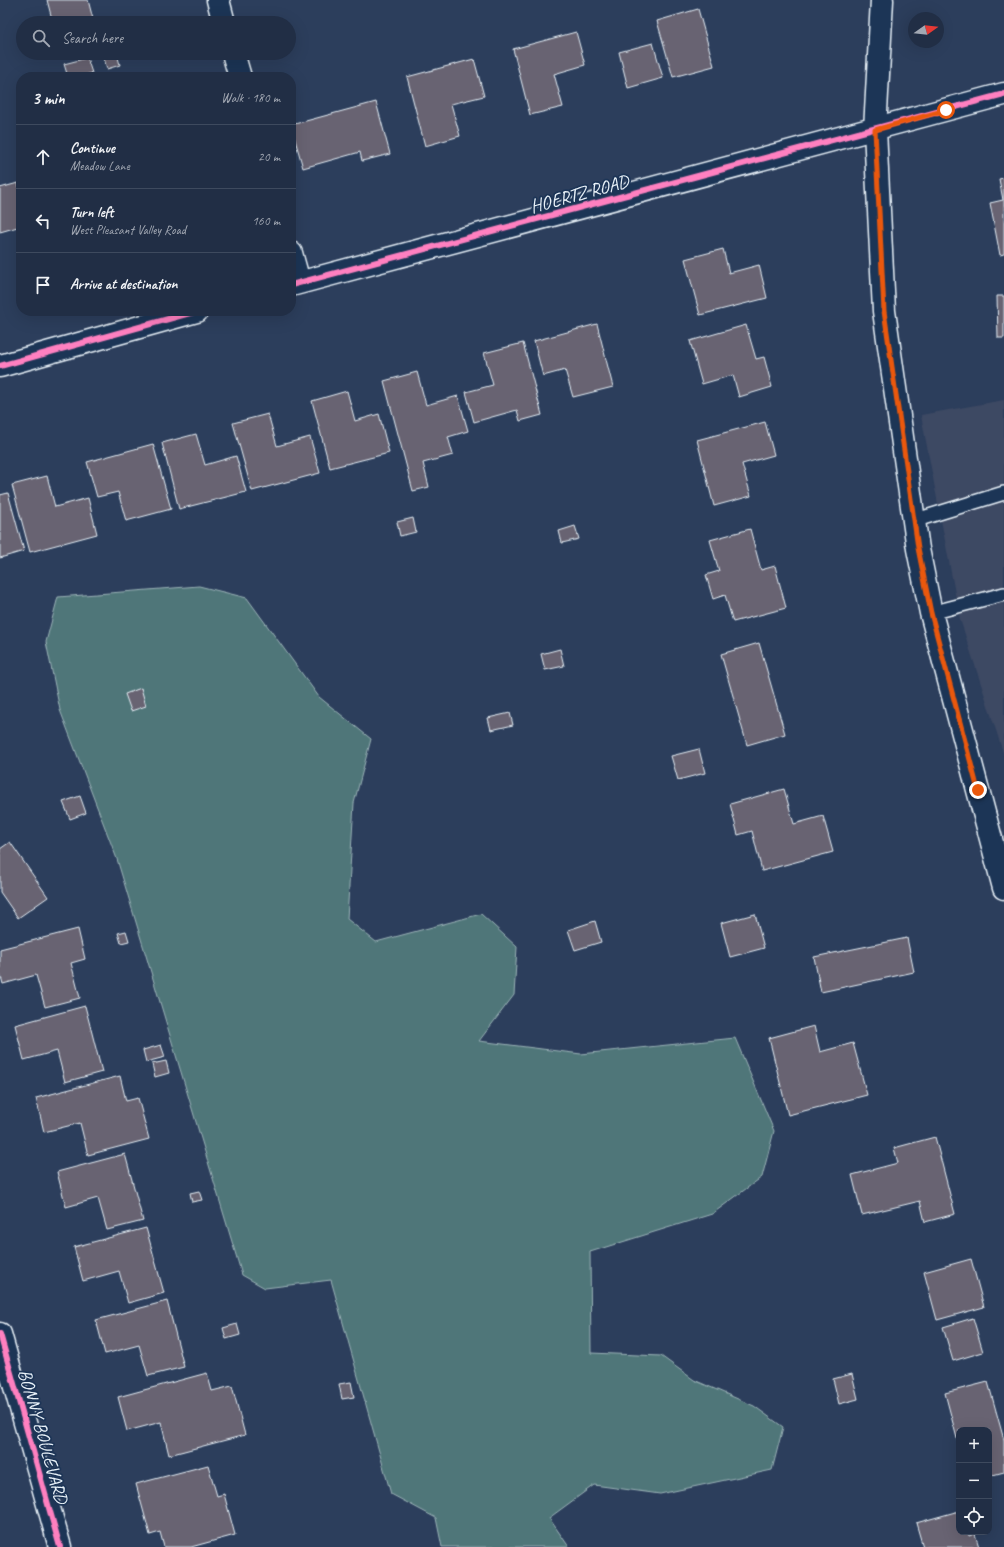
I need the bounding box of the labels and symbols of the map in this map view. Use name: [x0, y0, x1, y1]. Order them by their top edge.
north arrow: [908, 12, 944, 48]
route start: [937, 101, 955, 119]
street label: HOERTZ ROAD: [527, 169, 633, 219]
route end: [969, 781, 987, 799]
street label: BONNY BOULEVARD: [12, 1366, 74, 1508]

